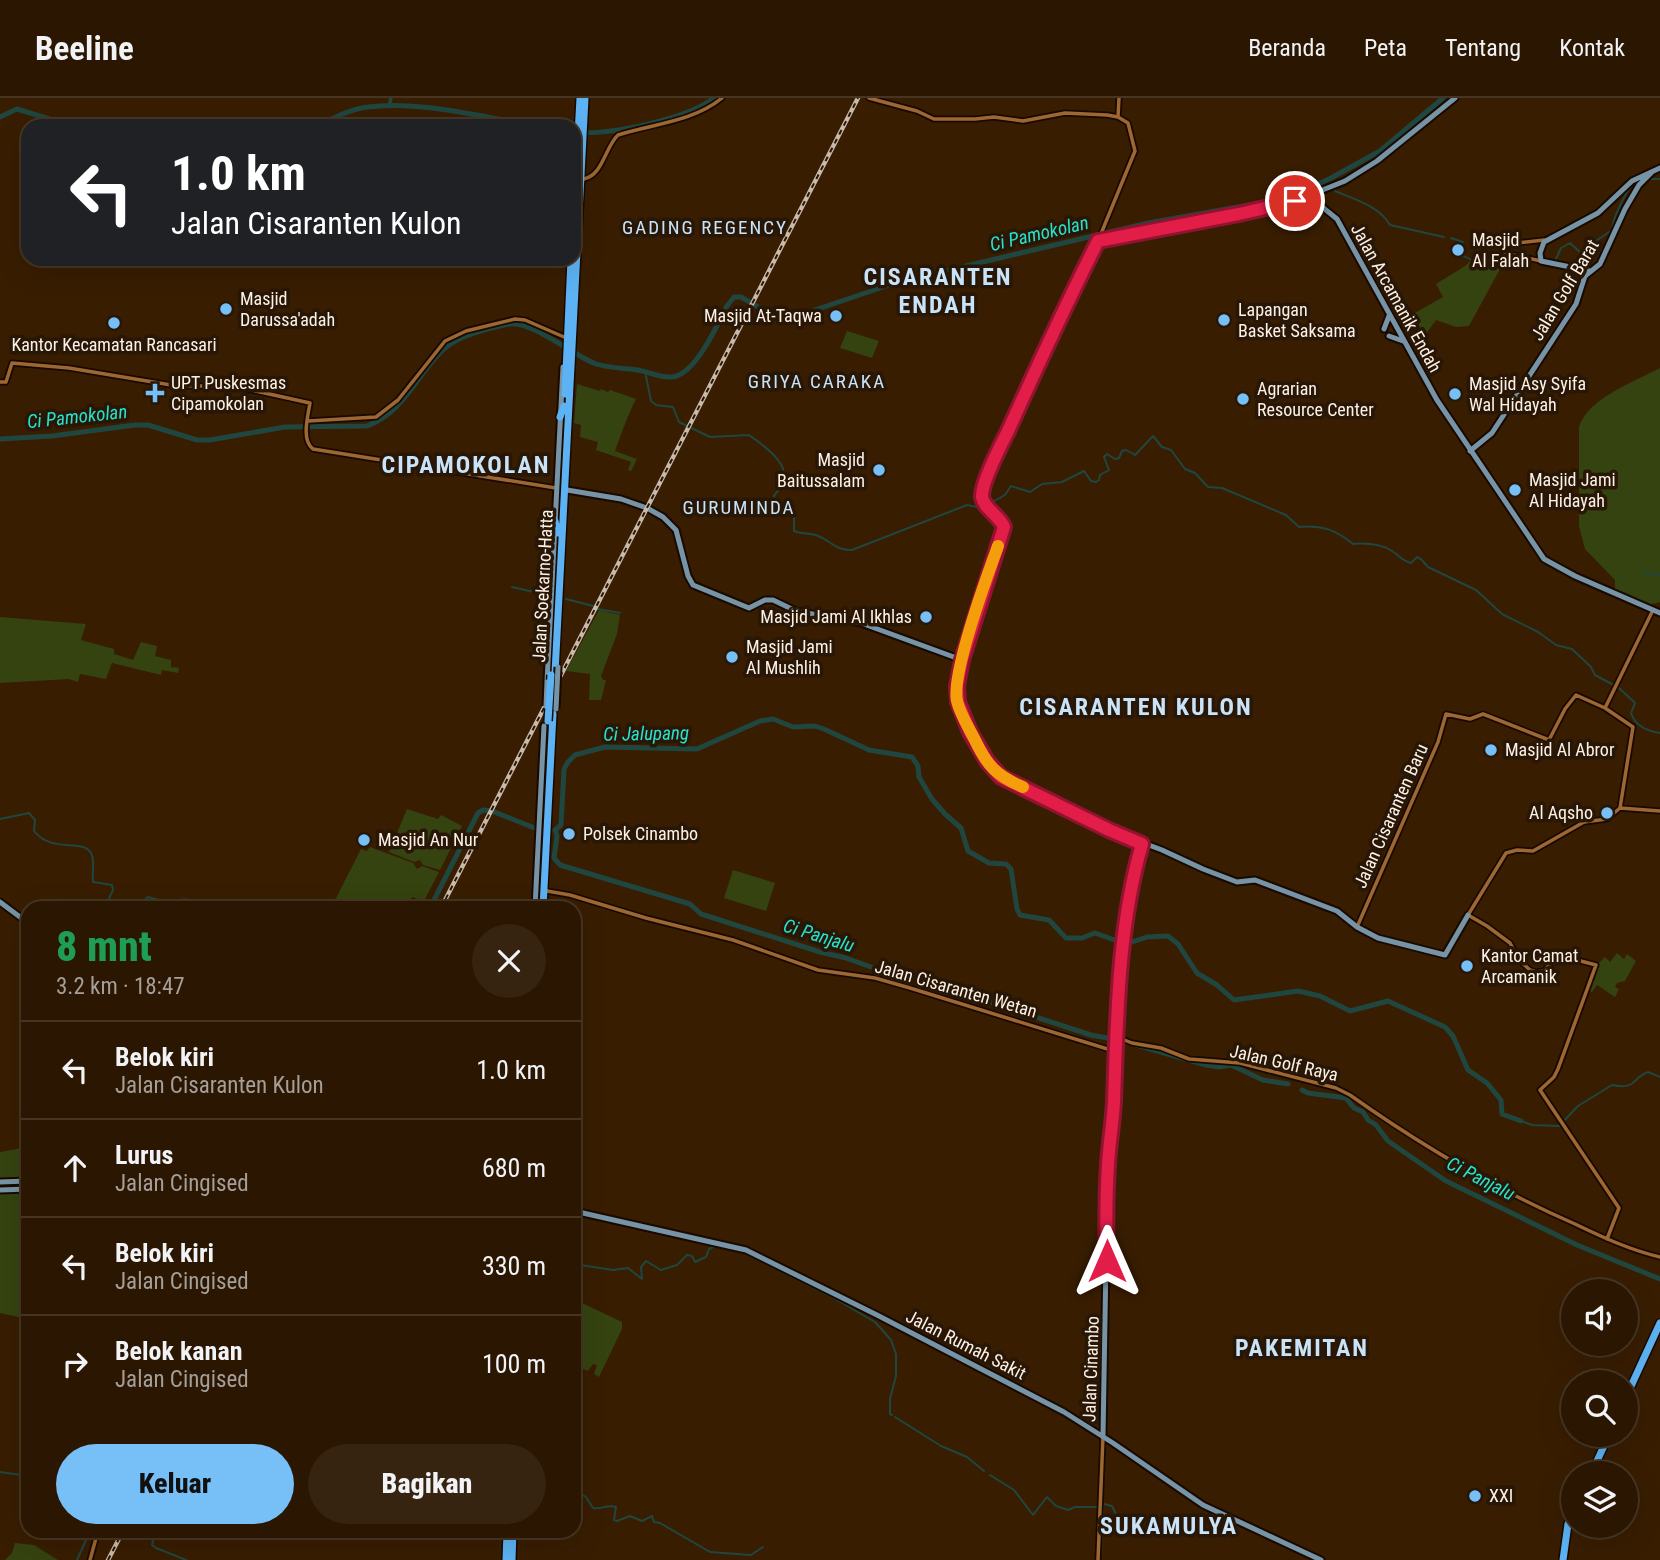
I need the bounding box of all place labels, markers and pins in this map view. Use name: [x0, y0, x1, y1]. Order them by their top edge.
pin: [1265, 171, 1325, 231]
place label: Masjid Al Falah: [1472, 229, 1529, 271]
marker: Masjid Al Falah: [1450, 242, 1466, 258]
place label: Masjid Darussa'adah: [240, 288, 335, 330]
place label: Lapangan Basket Saksama: [1238, 299, 1356, 341]
marker: Masjid Darussa'adah: [218, 301, 234, 317]
place label: Masjid At-Taqwa: [704, 305, 822, 326]
marker: Masjid At-Taqwa: [828, 308, 844, 324]
marker: Lapangan Basket Saksama: [1216, 312, 1232, 328]
marker: Kantor Kecamatan Rancasari: [106, 315, 122, 331]
place label: Kantor Kecamatan Rancasari: [11, 334, 217, 355]
place label: UPT Puskesmas Cipamokolan: [171, 372, 286, 414]
place label: Masjid Asy Syifa Wal Hidayah: [1469, 373, 1586, 415]
place label: Agrarian Resource Center: [1257, 378, 1374, 420]
marker: UPT Puskesmas Cipamokolan: [145, 383, 165, 403]
marker: Masjid Asy Syifa Wal Hidayah: [1447, 386, 1463, 402]
marker: Agrarian Resource Center: [1235, 391, 1251, 407]
place label: Masjid Baitussalam: [777, 449, 865, 491]
marker: Masjid Baitussalam: [871, 462, 887, 478]
place label: Masjid Jami Al Hidayah: [1529, 469, 1616, 511]
marker: Masjid Jami Al Hidayah: [1507, 482, 1523, 498]
place label: Masjid Jami Al Ikhlas: [760, 606, 912, 627]
marker: Masjid Jami Al Ikhlas: [918, 609, 934, 625]
place label: Masjid Jami Al Mushlih: [746, 636, 833, 678]
marker: Masjid Jami Al Mushlih: [724, 649, 740, 665]
place label: Masjid Al Abror: [1505, 739, 1615, 760]
marker: Masjid Al Abror: [1483, 742, 1499, 758]
place label: Al Aqsho: [1529, 802, 1593, 823]
marker: Al Aqsho: [1599, 805, 1615, 821]
place label: Polsek Cinambo: [583, 823, 698, 844]
marker: Polsek Cinambo: [561, 826, 577, 842]
place label: Masjid An Nur: [378, 829, 479, 850]
marker: Masjid An Nur: [356, 832, 372, 848]
place label: Kantor Camat Arcamanik: [1481, 945, 1578, 987]
marker: Kantor Camat Arcamanik: [1459, 958, 1475, 974]
place label: XXI: [1489, 1485, 1513, 1506]
marker: XXI: [1467, 1488, 1483, 1504]

